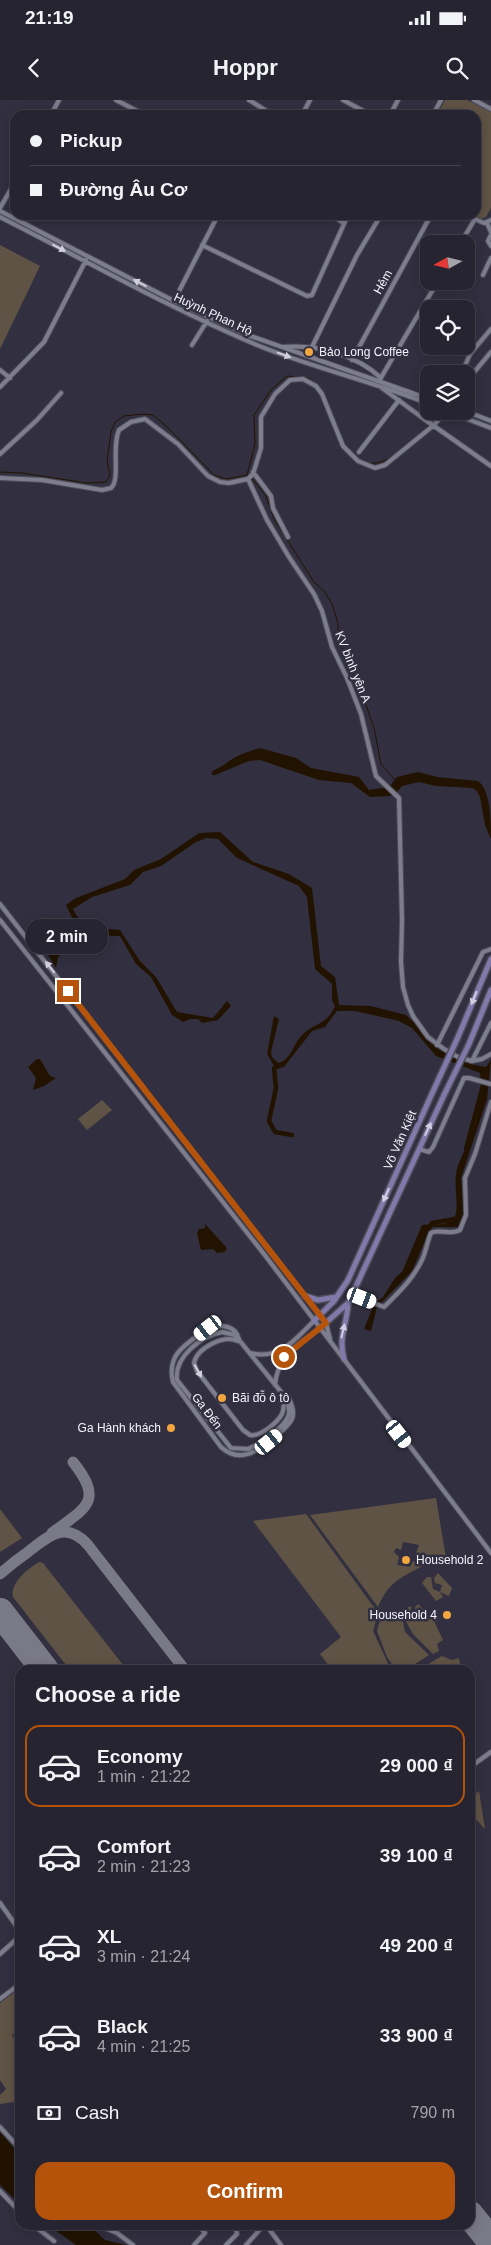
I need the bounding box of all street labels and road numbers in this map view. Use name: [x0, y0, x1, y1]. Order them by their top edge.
street label: Hẻm: [371, 268, 395, 296]
street label: Huỳnh Phan Hộ: [172, 290, 255, 338]
street label: KV bình yên A: [332, 629, 374, 705]
street label: Võ Văn Kiệt: [381, 1108, 420, 1172]
street label: Ga Đến: [189, 1390, 225, 1432]

